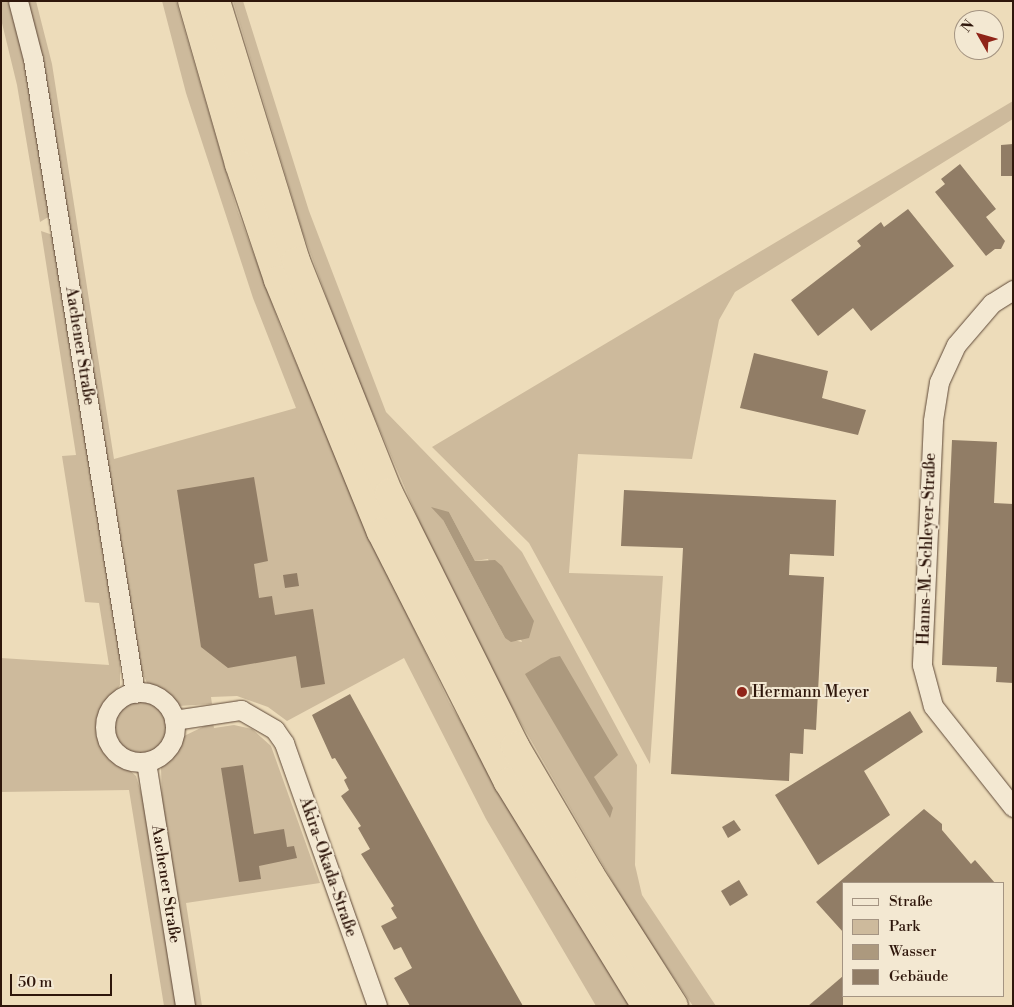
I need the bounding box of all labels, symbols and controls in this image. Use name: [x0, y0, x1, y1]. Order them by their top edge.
north arrow: [954, 10, 1004, 60]
text: N: [957, 16, 978, 36]
street label: Aachener Straße: [61, 285, 99, 407]
street label: Hanns-M.-Schleyer-Straße: [914, 453, 940, 645]
place label: Hermann Meyer: [752, 682, 869, 702]
marker: Hermann Meyer: [736, 686, 748, 698]
street label: Akira-Okada-Straße: [295, 795, 361, 939]
street label: Aachener Straße: [147, 823, 185, 945]
legend: [842, 882, 1004, 997]
text: Straße: [889, 892, 933, 911]
text: Park: [889, 917, 920, 936]
text: Wasser: [889, 942, 936, 961]
scale bar: [12, 964, 115, 996]
text: Gebäude: [889, 967, 948, 986]
text: 50 m: [18, 973, 52, 992]

